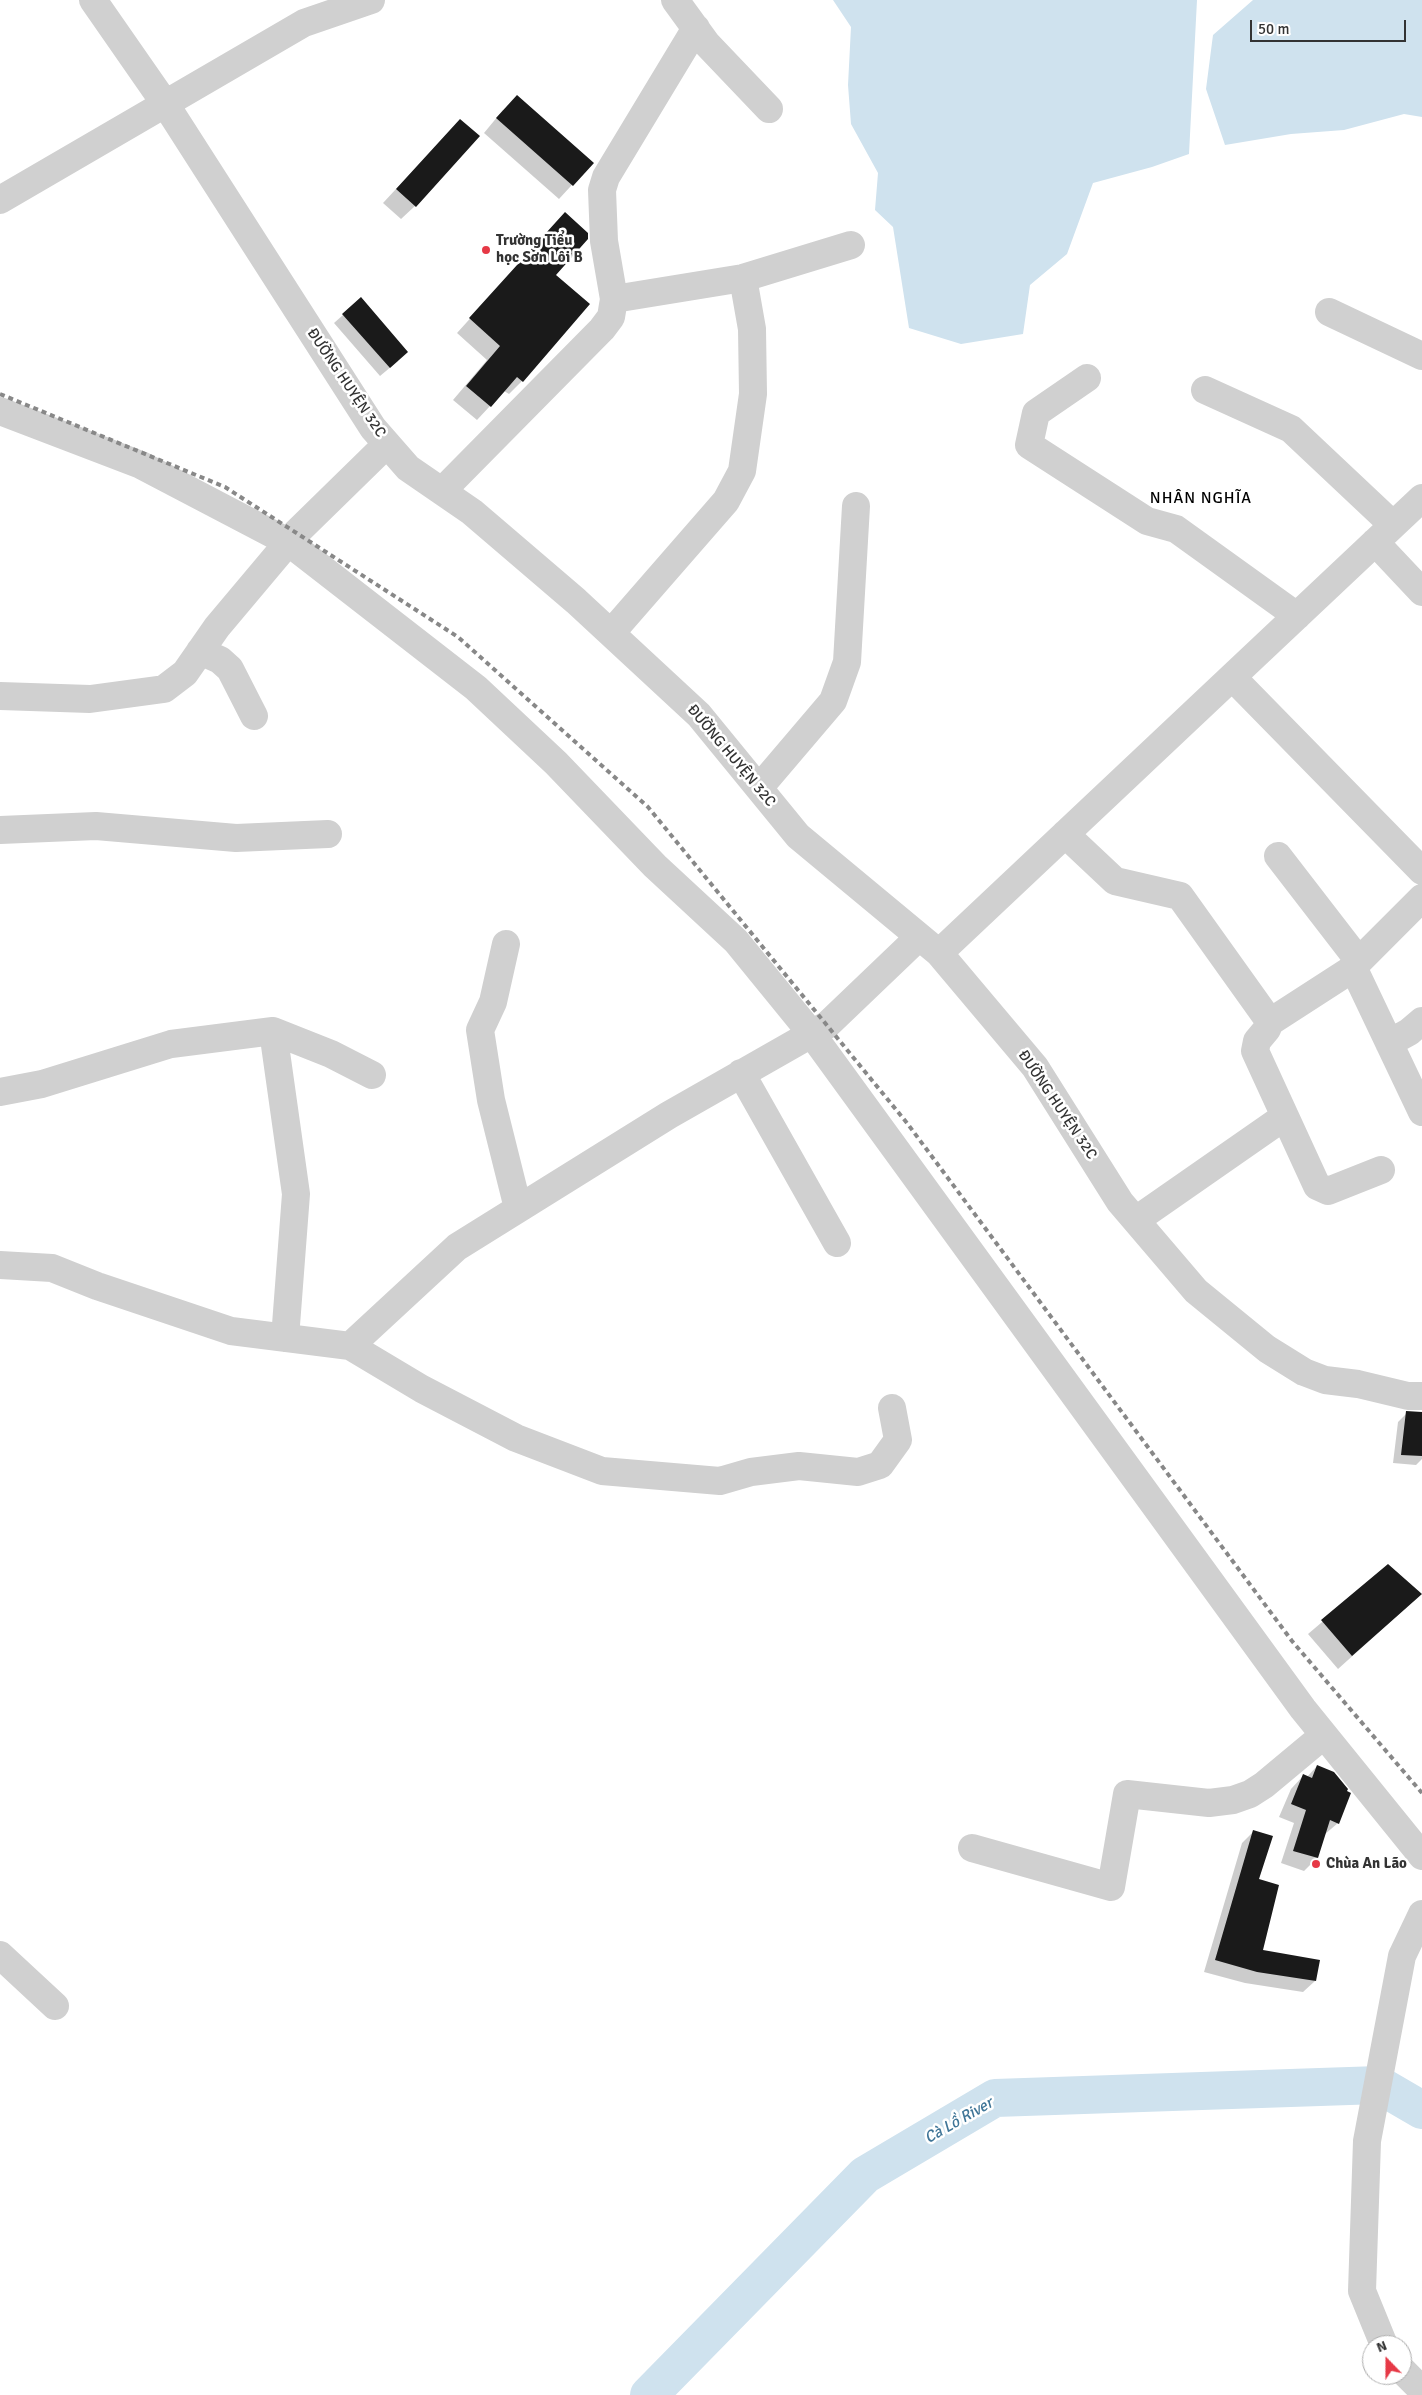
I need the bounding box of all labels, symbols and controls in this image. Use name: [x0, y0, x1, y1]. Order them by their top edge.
scale bar: [1252, 10, 1408, 42]
text: 50 m: [1258, 20, 1289, 38]
place label: Trường Tiểu học Sơn Lôi B: [496, 232, 583, 267]
marker: Trường Tiểu học Sơn Lôi B: [480, 244, 492, 256]
street label: ĐƯỜNG HUYỆN 32C: [303, 325, 389, 441]
district label: NHÂN NGHĨA: [1149, 489, 1253, 509]
street label: ĐƯỜNG HUYỆN 32C: [683, 701, 779, 811]
street label: ĐƯỜNG HUYỆN 32C: [1014, 1047, 1100, 1163]
place label: Chùa An Lão: [1326, 1855, 1407, 1873]
marker: Chùa An Lão: [1310, 1858, 1322, 1870]
water label: Cà Lồ River: [921, 2094, 997, 2148]
north arrow: [1362, 2335, 1412, 2385]
text: N: [1374, 2337, 1389, 2356]

